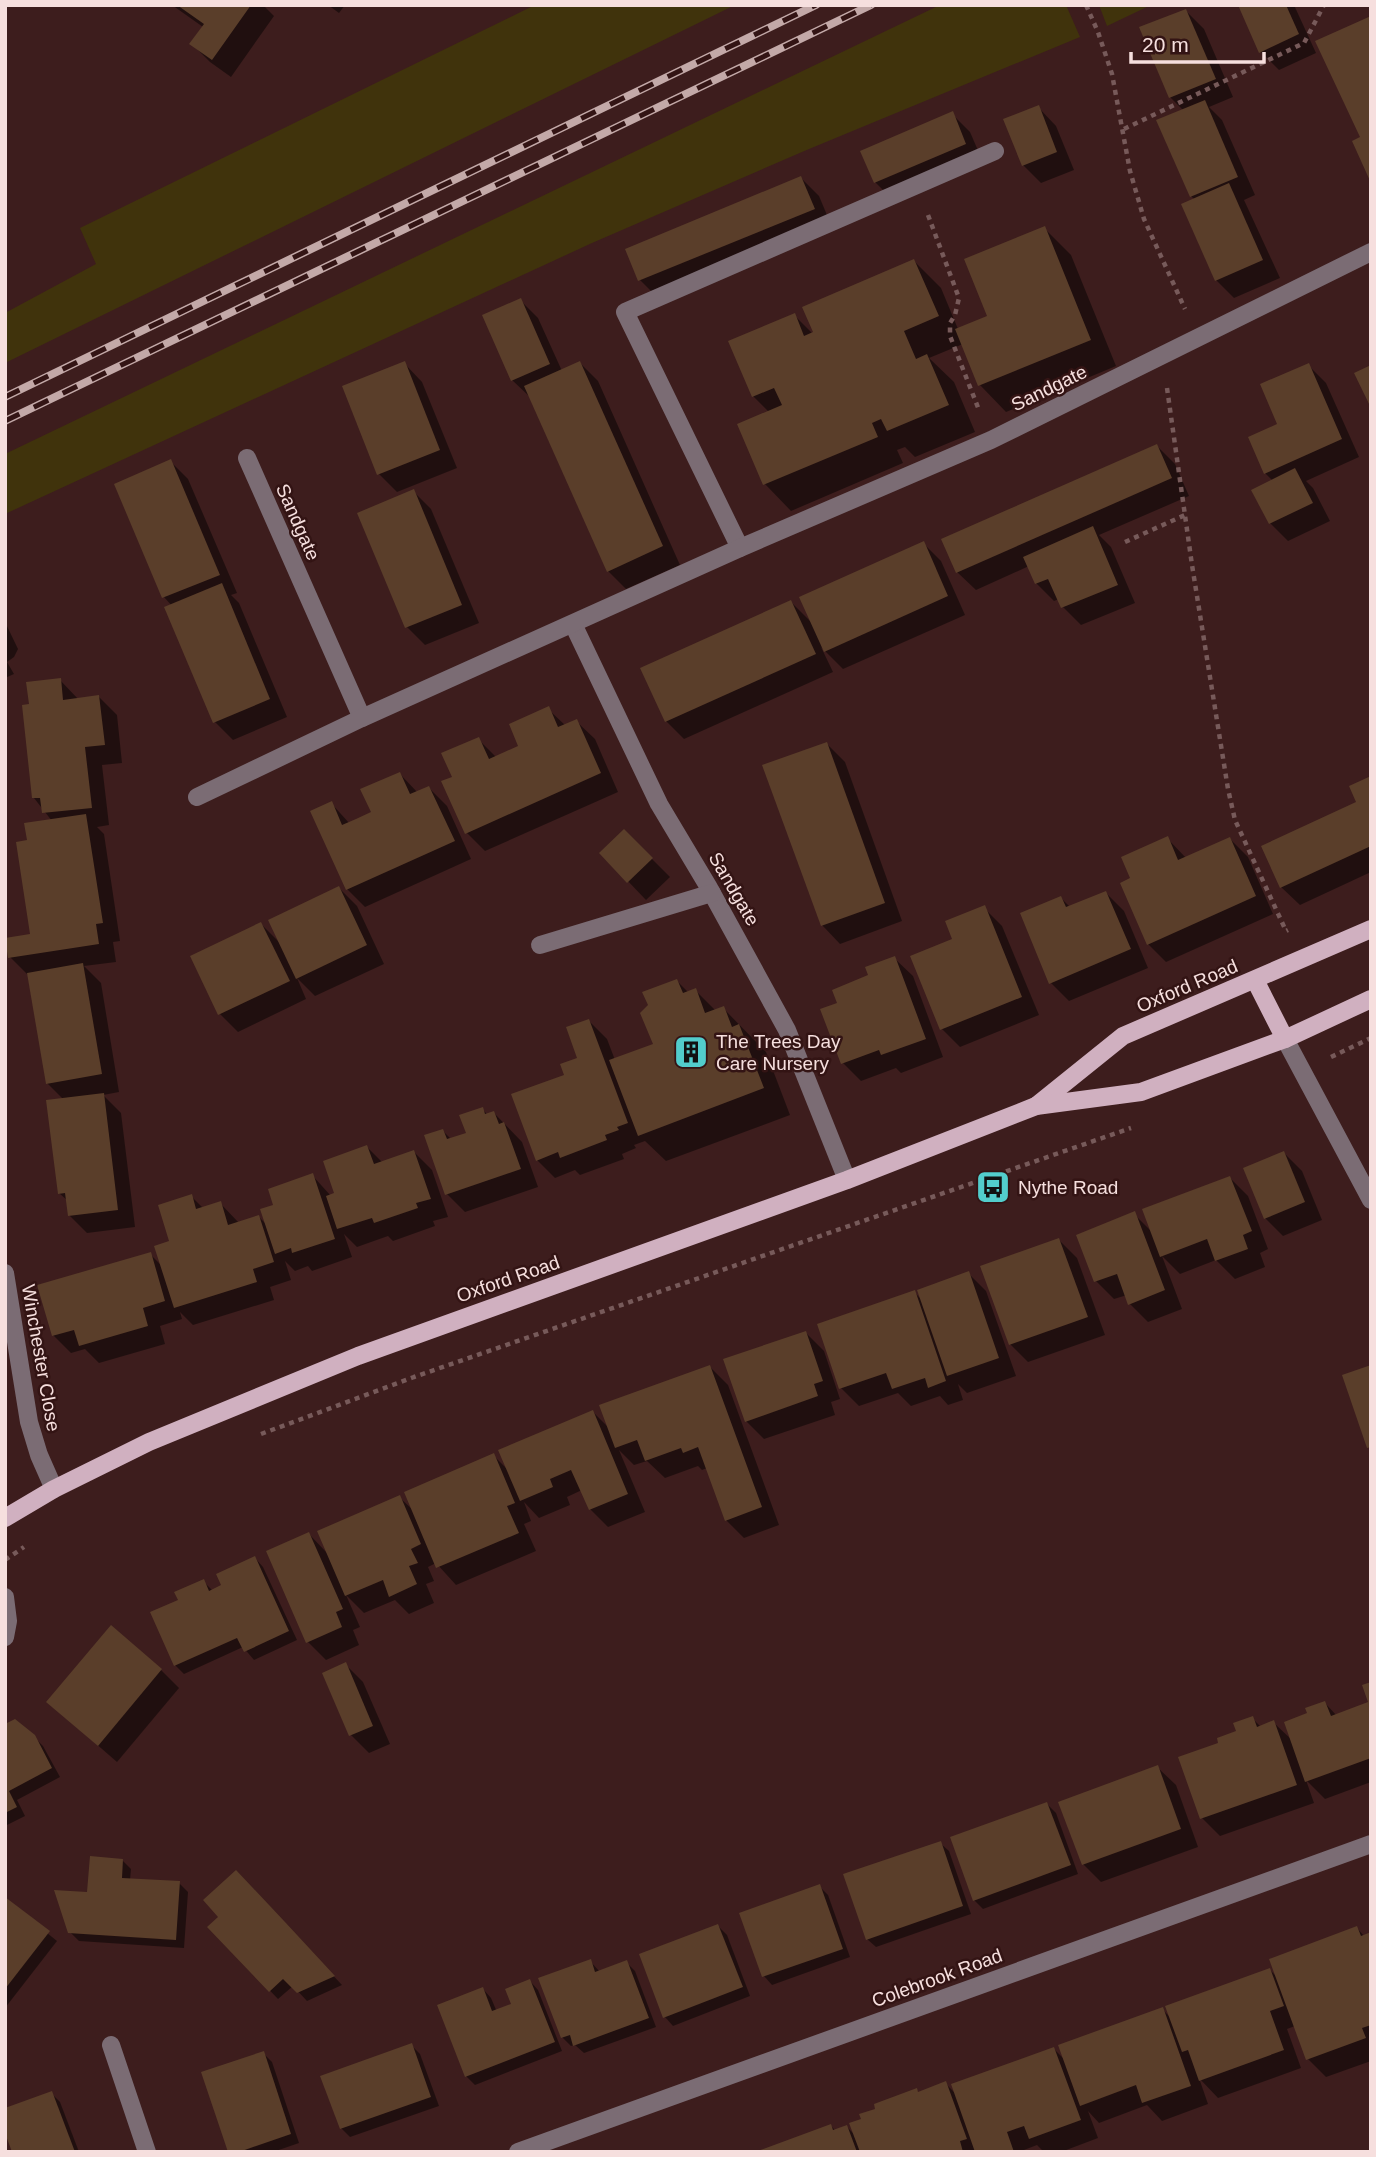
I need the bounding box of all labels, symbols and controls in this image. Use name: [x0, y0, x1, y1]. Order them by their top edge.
scale bar: [1131, 21, 1264, 65]
text: 20 m: [1142, 33, 1189, 56]
street label: Sandgate: [1008, 361, 1090, 415]
street label: Sandgate: [272, 481, 324, 563]
street label: Sandgate: [705, 849, 763, 929]
street label: Oxford Road: [1133, 955, 1241, 1017]
place label: The Trees Day Care Nursery: [716, 1031, 841, 1074]
building icon: The Trees Day Care Nursery: [672, 1033, 710, 1071]
bus stop icon: Nythe Road: [974, 1168, 1012, 1206]
place label: Nythe Road: [1018, 1177, 1118, 1198]
street label: Oxford Road: [454, 1252, 562, 1306]
street label: Winchester Close: [18, 1283, 64, 1433]
street label: Colebrook Road: [869, 1945, 1005, 2011]

